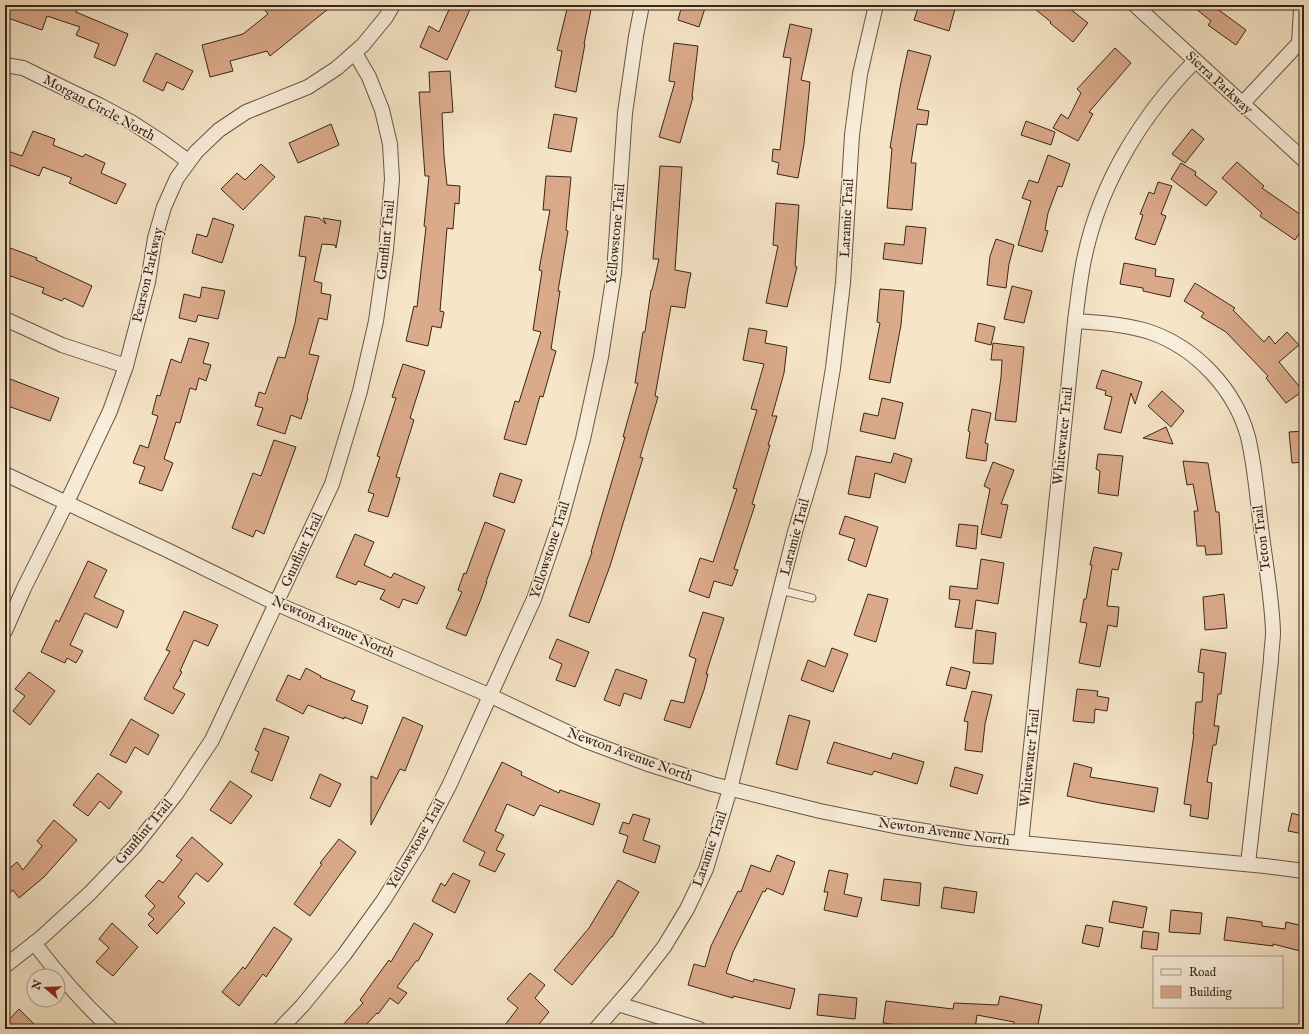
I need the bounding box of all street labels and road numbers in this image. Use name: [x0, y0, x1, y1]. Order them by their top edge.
street label: Sierra Parkway: [1182, 47, 1256, 119]
street label: Morgan Circle North: [40, 71, 159, 145]
street label: Laramie Trail: [836, 178, 858, 258]
street label: Yellowstone Trail: [603, 183, 629, 285]
street label: Gunflint Trail: [373, 199, 399, 281]
street label: Pearson Parkway: [128, 226, 168, 324]
street label: Whitewater Trail: [1049, 386, 1077, 486]
street label: Laramie Trail: [776, 496, 814, 578]
street label: Yellowstone Trail: [526, 499, 574, 601]
street label: Teton Trail: [1249, 504, 1275, 572]
street label: Gunflint Trail: [277, 510, 327, 590]
street label: Newton Avenue North: [269, 592, 398, 662]
street label: Whitewater Trail: [1016, 708, 1044, 808]
street label: Newton Avenue North: [565, 724, 696, 786]
street label: Gunflint Trail: [111, 795, 177, 869]
street label: Yellowstone Trail: [383, 795, 449, 892]
street label: Laramie Trail: [689, 809, 731, 889]
street label: Newton Avenue North: [877, 814, 1011, 850]

